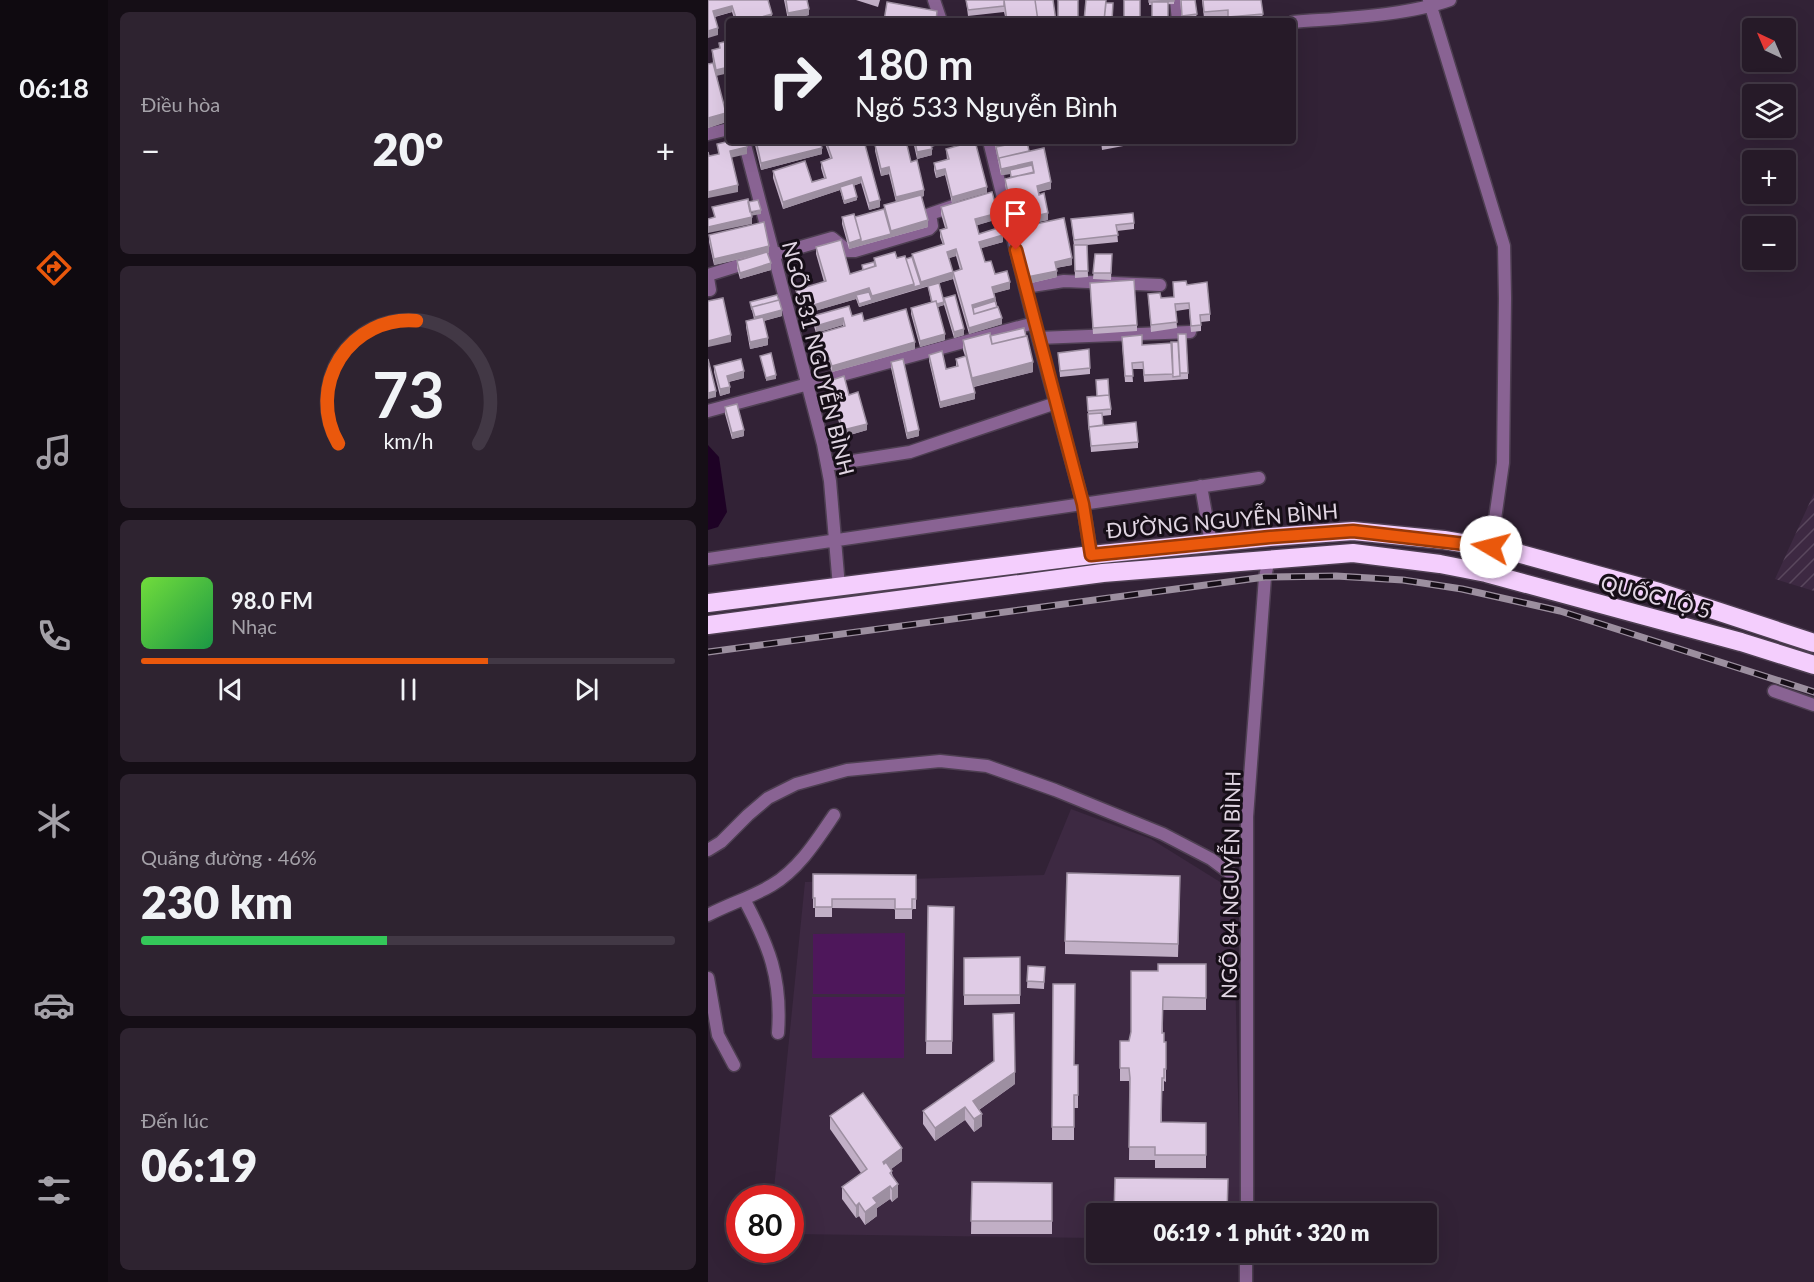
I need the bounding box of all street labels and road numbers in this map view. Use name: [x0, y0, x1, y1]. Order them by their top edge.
street label: NGÕ 531 NGUYỄN BÌNH: [778, 238, 863, 478]
street label: ĐƯỜNG NGUYỄN BÌNH: [1105, 494, 1339, 543]
street label: QUỐC LỘ 5: [1598, 569, 1714, 623]
street label: NGÕ 84 NGUYỄN BÌNH: [1213, 771, 1244, 999]

